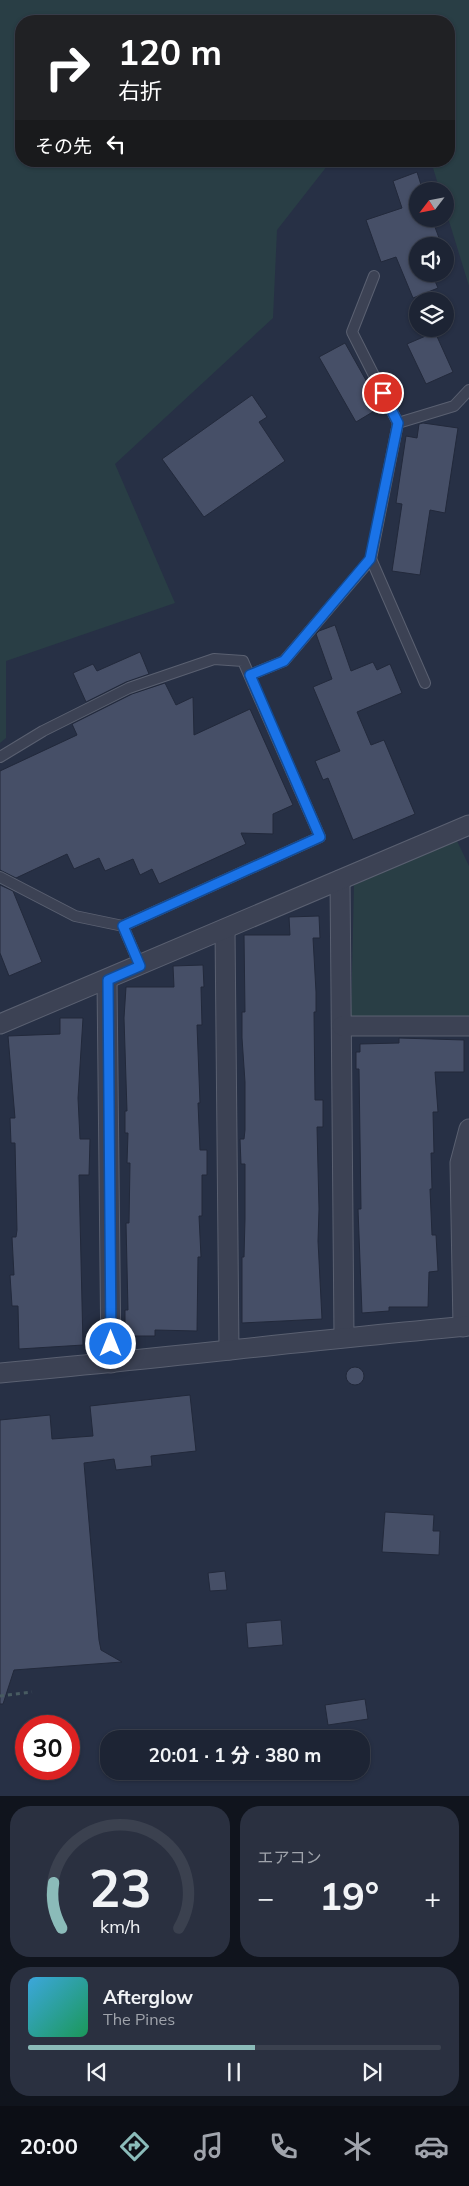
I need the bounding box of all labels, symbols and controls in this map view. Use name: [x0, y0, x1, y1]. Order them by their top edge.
text: 120 m: [118, 30, 222, 74]
icon: right: [35, 35, 100, 100]
text: 右折: [118, 77, 162, 105]
icon: left: [102, 130, 130, 158]
text: その先: [35, 134, 92, 158]
north arrow: [409, 182, 454, 228]
map controls: [409, 182, 454, 337]
button: sound: [409, 237, 454, 282]
button: layers: [409, 292, 454, 337]
pin: [362, 372, 404, 414]
icon: arrive: [369, 379, 397, 407]
position arrow: [84, 1317, 136, 1369]
speed limit sign: 30: [15, 1715, 80, 1780]
text: 20:01 · 1 分 · 380 m: [149, 1743, 321, 1767]
text: エアコン: [258, 1847, 322, 1867]
text: 23: [89, 1855, 151, 1920]
text: 19°: [319, 1872, 379, 1920]
text: −: [258, 1880, 274, 1915]
text: +: [424, 1880, 441, 1915]
text: km/h: [100, 1915, 140, 1937]
text: Afterglow: [103, 1985, 193, 2009]
text: The Pines: [103, 2009, 175, 2029]
icon: previous: [83, 2058, 111, 2086]
icon: pause: [220, 2058, 248, 2086]
icon: next: [358, 2058, 386, 2086]
icon: directions: [117, 2129, 152, 2164]
icon: music: [191, 2129, 226, 2164]
icon: phone: [266, 2129, 301, 2164]
icon: climate: [340, 2129, 375, 2164]
icon: car: [414, 2129, 449, 2164]
text: 20:00: [20, 2132, 78, 2160]

